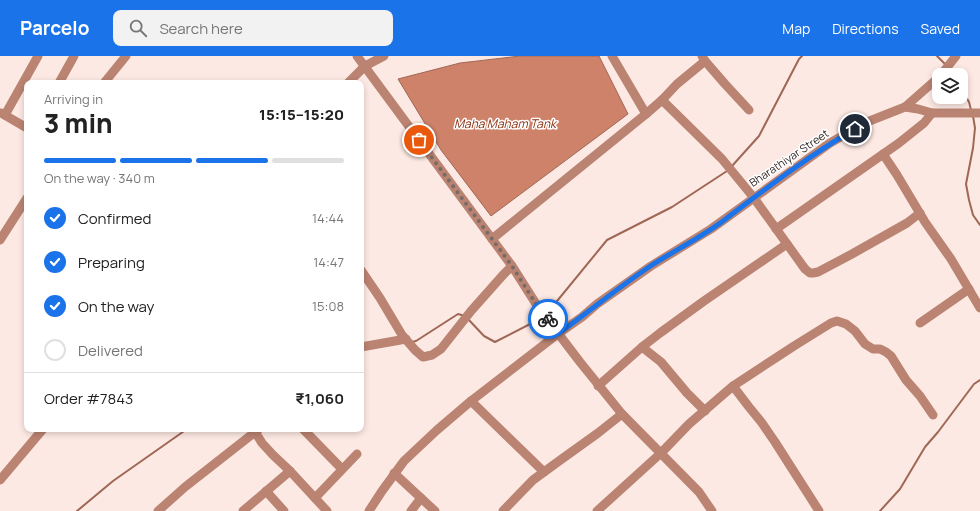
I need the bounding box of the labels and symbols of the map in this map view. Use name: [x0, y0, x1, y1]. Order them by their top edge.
pin: [838, 112, 872, 146]
water label: Maha Maham Tank: [454, 115, 558, 132]
pin: [402, 123, 436, 157]
street label: Bharathiyar Street: [746, 125, 831, 190]
courier: [528, 299, 568, 339]

